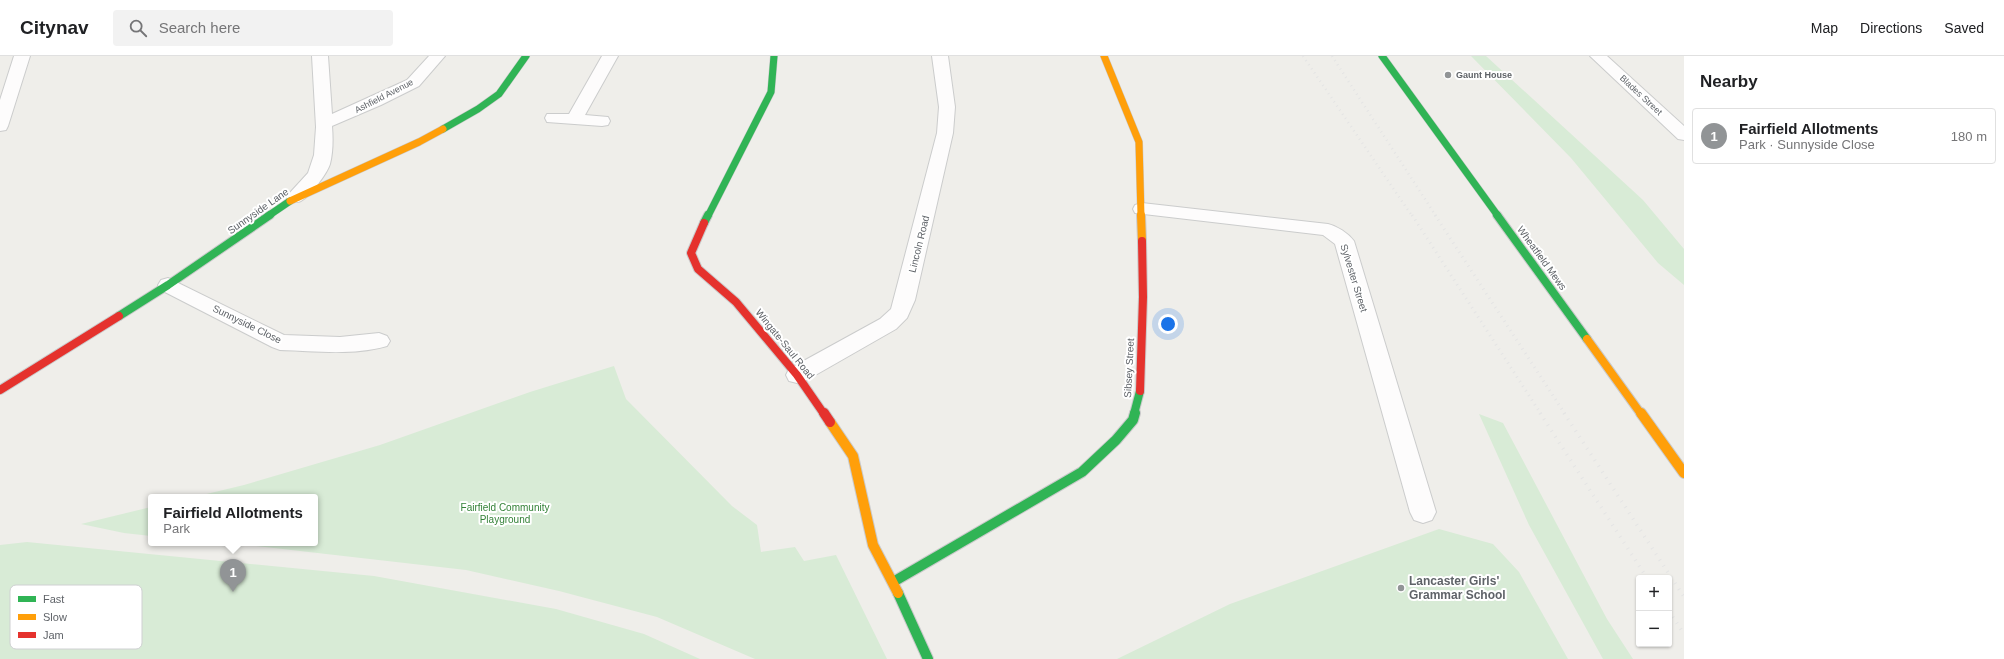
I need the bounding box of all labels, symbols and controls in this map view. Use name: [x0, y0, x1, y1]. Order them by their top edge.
search box: [113, 10, 393, 46]
text: Citynav: [20, 17, 89, 38]
icon: search: [127, 17, 149, 39]
text: Search here: [159, 19, 240, 36]
text: Map: [1811, 20, 1838, 36]
text: Directions: [1860, 20, 1922, 36]
text: Saved: [1944, 20, 1984, 36]
marker: Gaunt House: [1443, 70, 1453, 80]
place label: Gaunt House: [1456, 70, 1512, 80]
text: Nearby: [1700, 72, 1758, 91]
street label: Blades Street: [1618, 73, 1665, 117]
street label: Ashfield Avenue: [353, 77, 415, 115]
text: Fairfield Allotments: [1739, 120, 1878, 137]
text: 1: [1710, 129, 1718, 144]
text: 180 m: [1951, 129, 1987, 144]
text: Park · Sunnyside Close: [1739, 137, 1875, 152]
street label: Sunnyside Lane: [225, 186, 291, 236]
street label: Lincoln Road: [907, 214, 931, 274]
street label: Wheatfield Mews: [1515, 224, 1569, 292]
street label: Sylvester Street: [1338, 243, 1370, 314]
street label: Sunnyside Close: [211, 303, 284, 346]
street label: Wingate-Saul Road: [753, 307, 817, 381]
your location: [1158, 314, 1178, 334]
street label: Sibsey Street: [1122, 338, 1136, 398]
popup: [148, 494, 318, 546]
park label: Fairfield Community Playground: [461, 502, 549, 525]
text: Fairfield Allotments: [163, 504, 303, 521]
text: Park: [163, 521, 190, 536]
pin: 1: [220, 559, 246, 592]
place label: Lancaster Girls' Grammar School: [1409, 574, 1506, 602]
map controls: [1636, 575, 1672, 647]
button: +: [1636, 575, 1672, 611]
marker: Lancaster Girls' Grammar School: [1396, 583, 1406, 593]
legend: [10, 585, 142, 649]
text: Fast: [43, 593, 64, 605]
text: Slow: [43, 611, 67, 623]
button: −: [1636, 611, 1672, 647]
text: Jam: [43, 629, 64, 641]

